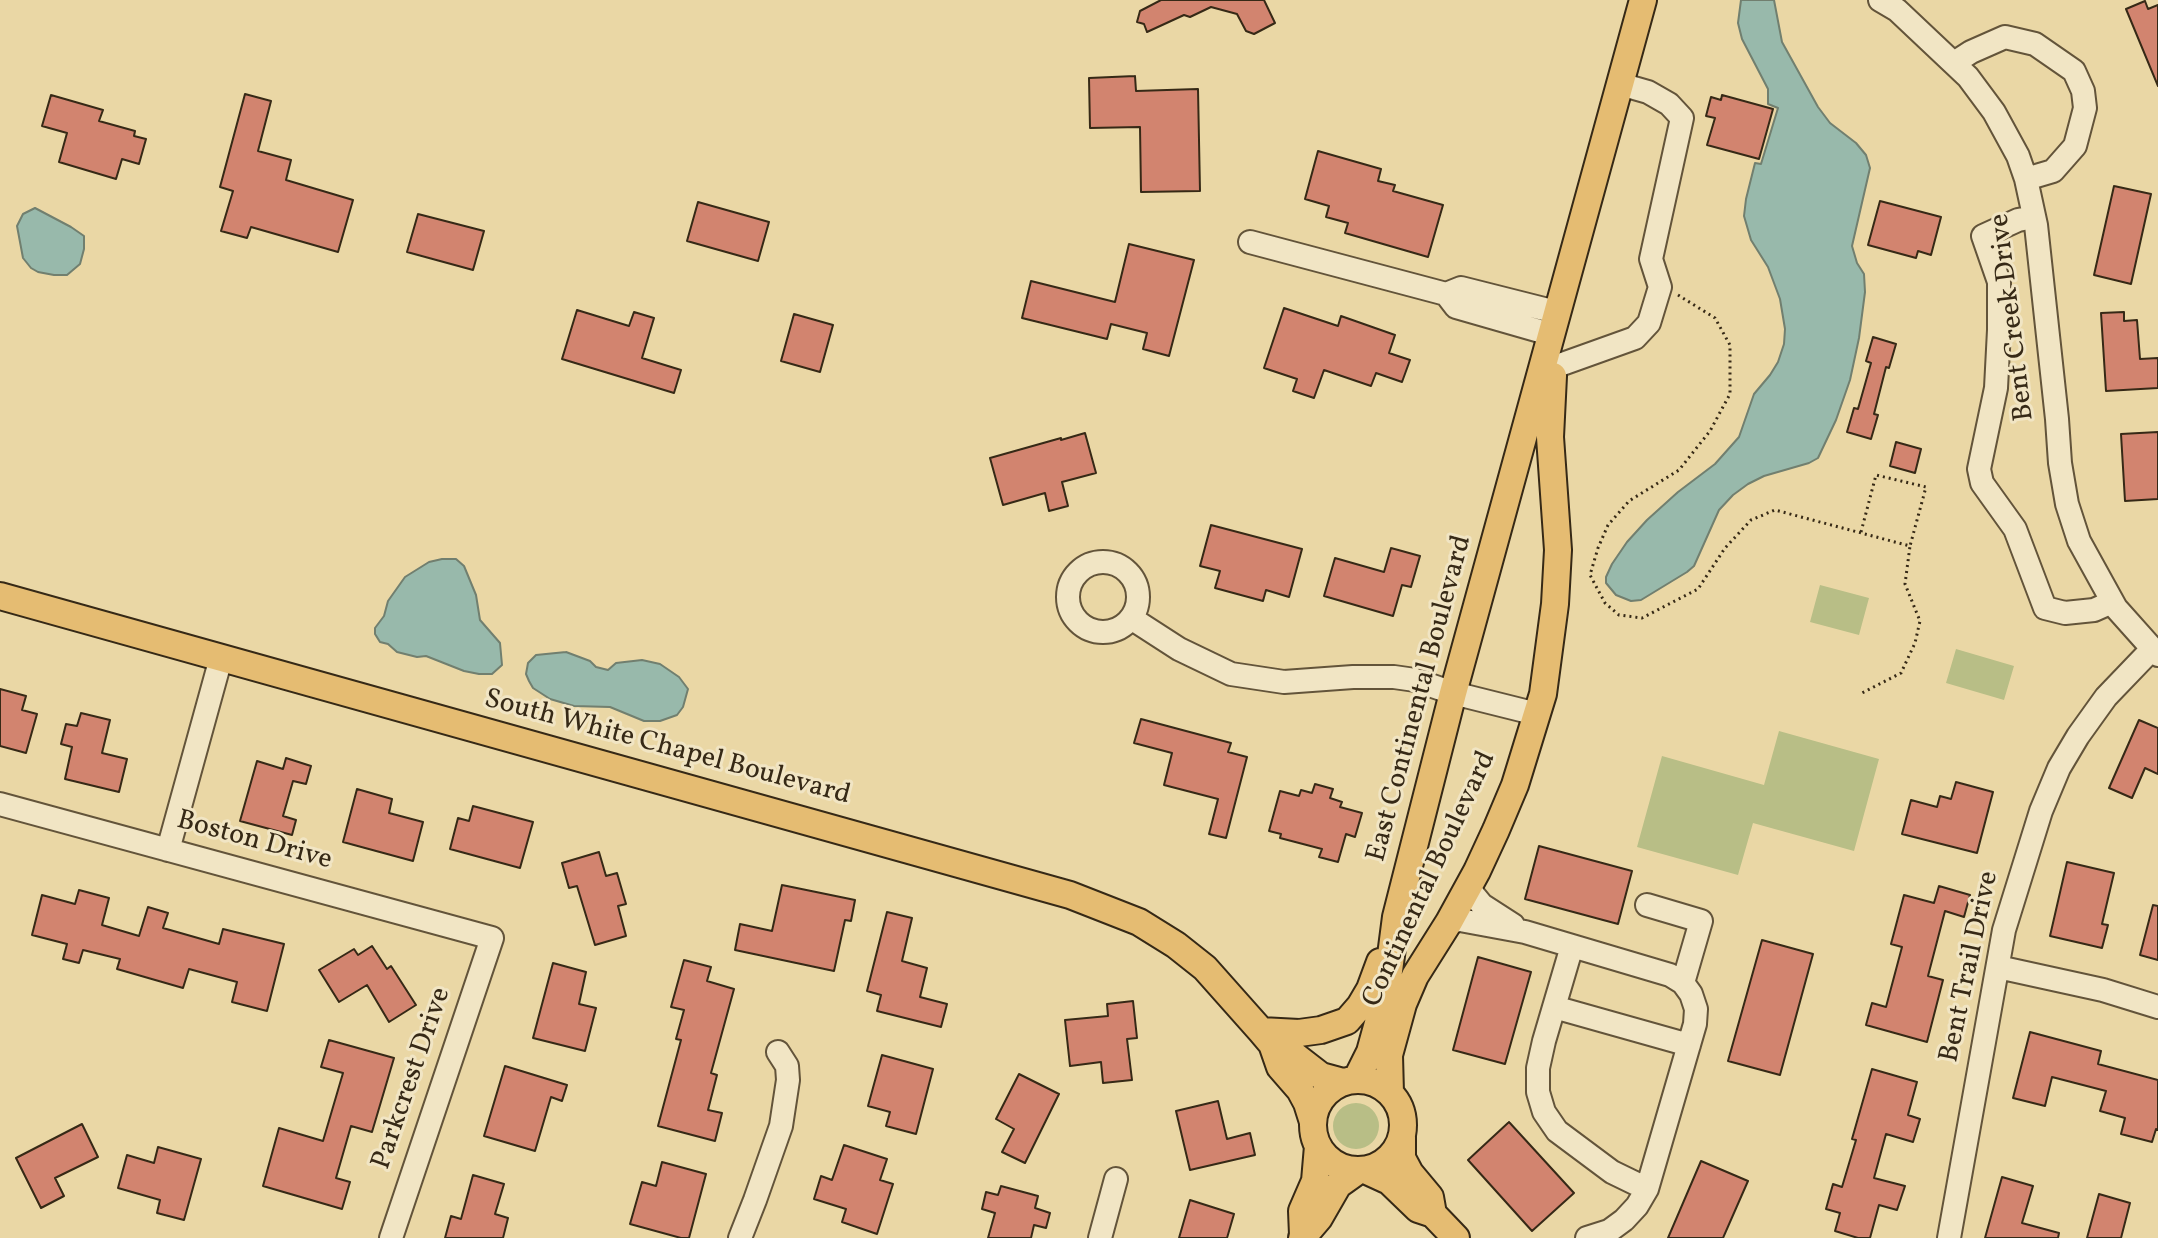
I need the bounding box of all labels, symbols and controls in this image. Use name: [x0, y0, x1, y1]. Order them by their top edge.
street label: Bent Creek Drive: [1985, 211, 2043, 423]
street label: East Continental Boulevard: [1361, 532, 1481, 866]
street label: South White Chapel Boulevard: [480, 684, 854, 814]
street label: Continental Boulevard: [1357, 747, 1505, 1013]
street label: Boston Drive: [173, 805, 335, 879]
street label: Bent Trail Drive: [1934, 868, 2008, 1066]
street label: Parkcrest Drive: [366, 984, 460, 1174]

